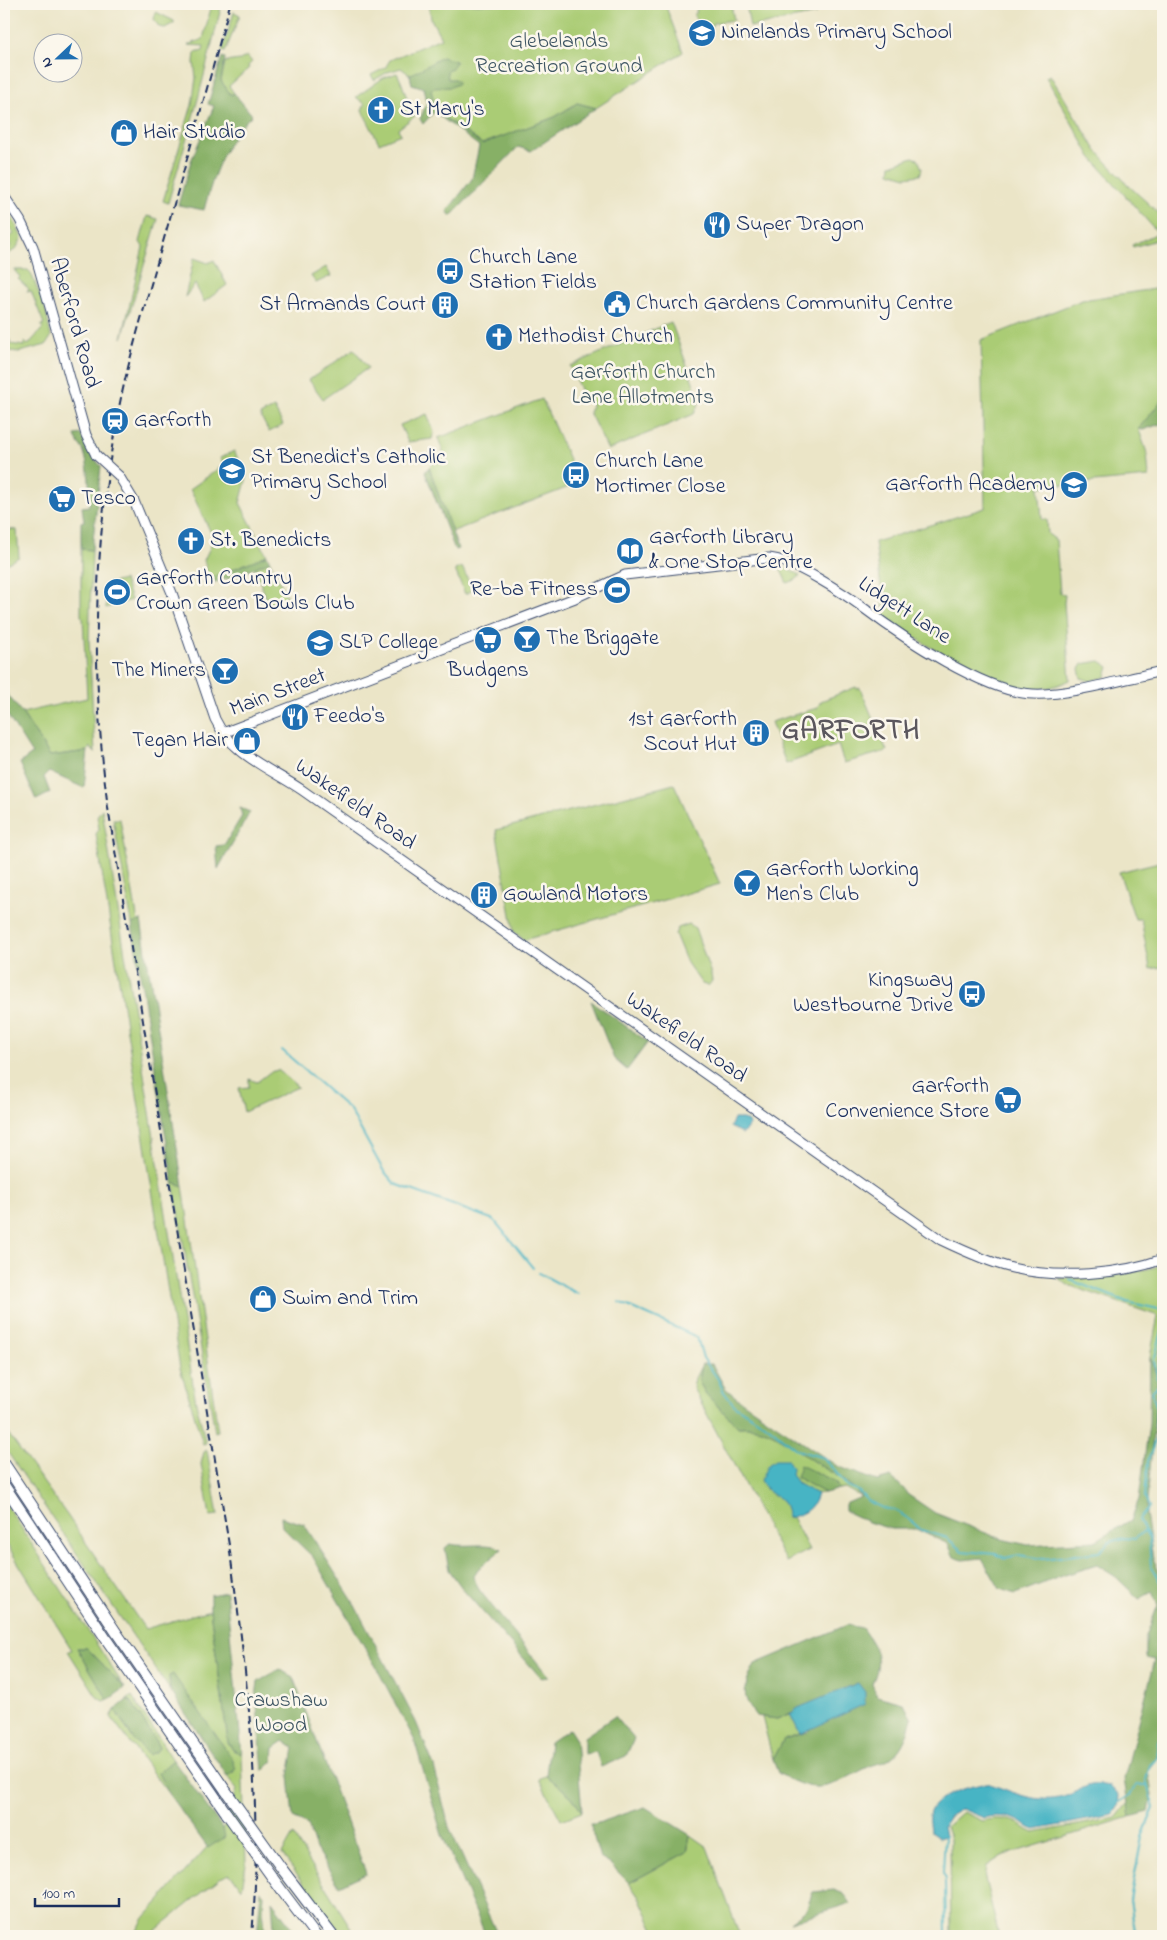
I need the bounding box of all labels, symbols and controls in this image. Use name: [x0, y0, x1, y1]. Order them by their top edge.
place label: Ninelands Primary School: [721, 17, 952, 50]
school or university icon: Ninelands Primary School: [687, 18, 717, 48]
park label: Glebelands Recreation Ground: [475, 26, 643, 83]
north arrow: [32, 32, 82, 82]
text: N: [36, 54, 59, 71]
place label: St Mary's: [400, 94, 485, 127]
church icon: St Mary's: [366, 95, 396, 125]
place label: Hair Studio: [143, 117, 246, 149]
shop icon: Hair Studio: [109, 118, 139, 148]
place label: Super Dragon: [736, 209, 864, 242]
restaurant icon: Super Dragon: [702, 210, 732, 240]
place label: Church Lane Station Fields: [469, 242, 597, 299]
street label: Aberford Road: [40, 254, 108, 392]
bus stop icon: Church Lane Station Fields: [435, 256, 465, 286]
place label: Church Gardens Community Centre: [636, 288, 953, 321]
place label: St Armands Court: [260, 289, 427, 321]
public building icon: Church Gardens Community Centre: [602, 289, 632, 319]
building icon: St Armands Court: [430, 290, 460, 320]
place label: Methodist Church: [518, 321, 673, 353]
church icon: Methodist Church: [484, 322, 514, 352]
park label: Garforth Church Lane Allotments: [570, 357, 716, 414]
place label: Garforth: [134, 405, 211, 437]
station icon: Garforth: [100, 406, 130, 436]
place label: St Benedict's Catholic Primary School: [251, 442, 446, 500]
place label: Church Lane Mortimer Close: [595, 446, 726, 503]
school or university icon: St Benedict's Catholic Primary School: [217, 456, 247, 486]
bus stop icon: Church Lane Mortimer Close: [561, 460, 591, 490]
place label: Garforth Academy: [885, 469, 1055, 502]
school or university icon: Garforth Academy: [1059, 470, 1089, 500]
place label: Tesco: [81, 483, 136, 515]
supermarket icon: Tesco: [47, 484, 77, 514]
place label: Garforth Library & One Stop Centre: [649, 522, 813, 579]
place label: St. Benedicts: [210, 525, 332, 557]
church icon: St. Benedicts: [176, 526, 206, 556]
library icon: Garforth Library & One Stop Centre: [615, 536, 645, 566]
place label: Garforth Country Crown Green Bowls Club: [136, 563, 355, 620]
street label: Lidgett Lane: [851, 569, 957, 654]
place label: Re-ba Fitness: [470, 574, 598, 606]
sports icon: Re-ba Fitness: [602, 575, 632, 605]
sports icon: Garforth Country Crown Green Bowls Club: [102, 577, 132, 607]
place label: The Briggate: [546, 623, 659, 656]
bar icon: The Briggate: [512, 624, 542, 654]
supermarket icon: Budgens: [473, 625, 503, 655]
place label: SLP College: [339, 627, 438, 660]
school or university icon: SLP College: [305, 628, 335, 658]
place label: The Miners: [112, 655, 206, 687]
place label: Budgens: [446, 655, 529, 688]
bar icon: The Miners: [210, 656, 240, 686]
street label: Main Street: [225, 660, 331, 726]
place label: Feedo's: [313, 701, 385, 733]
restaurant icon: Feedo's: [280, 702, 310, 732]
place label: 1st Garforth Scout Hut: [628, 704, 738, 761]
district label: GARFORTH: [782, 711, 920, 752]
building icon: 1st Garforth Scout Hut: [741, 718, 771, 748]
place label: Tegan Hair: [132, 725, 228, 758]
shop icon: Tegan Hair: [232, 726, 262, 756]
street label: Wakefield Road: [288, 751, 422, 859]
place label: Garforth Working Men's Club: [766, 854, 919, 911]
bar icon: Garforth Working Men's Club: [732, 868, 762, 898]
place label: Gowland Motors: [503, 879, 648, 911]
building icon: Gowland Motors: [469, 880, 499, 910]
place label: Kingsway Westbourne Drive: [793, 965, 953, 1022]
bus stop icon: Kingsway Westbourne Drive: [957, 979, 987, 1009]
street label: Wakefield Road: [619, 984, 753, 1092]
place label: Garforth Convenience Store: [825, 1071, 989, 1128]
supermarket icon: Garforth Convenience Store: [993, 1085, 1023, 1115]
place label: Swim and Trim: [282, 1283, 418, 1315]
shop icon: Swim and Trim: [248, 1284, 278, 1314]
park label: Crawshaw Wood: [234, 1685, 328, 1742]
scale bar: [35, 1875, 119, 1907]
text: 100 m: [42, 1883, 75, 1905]

